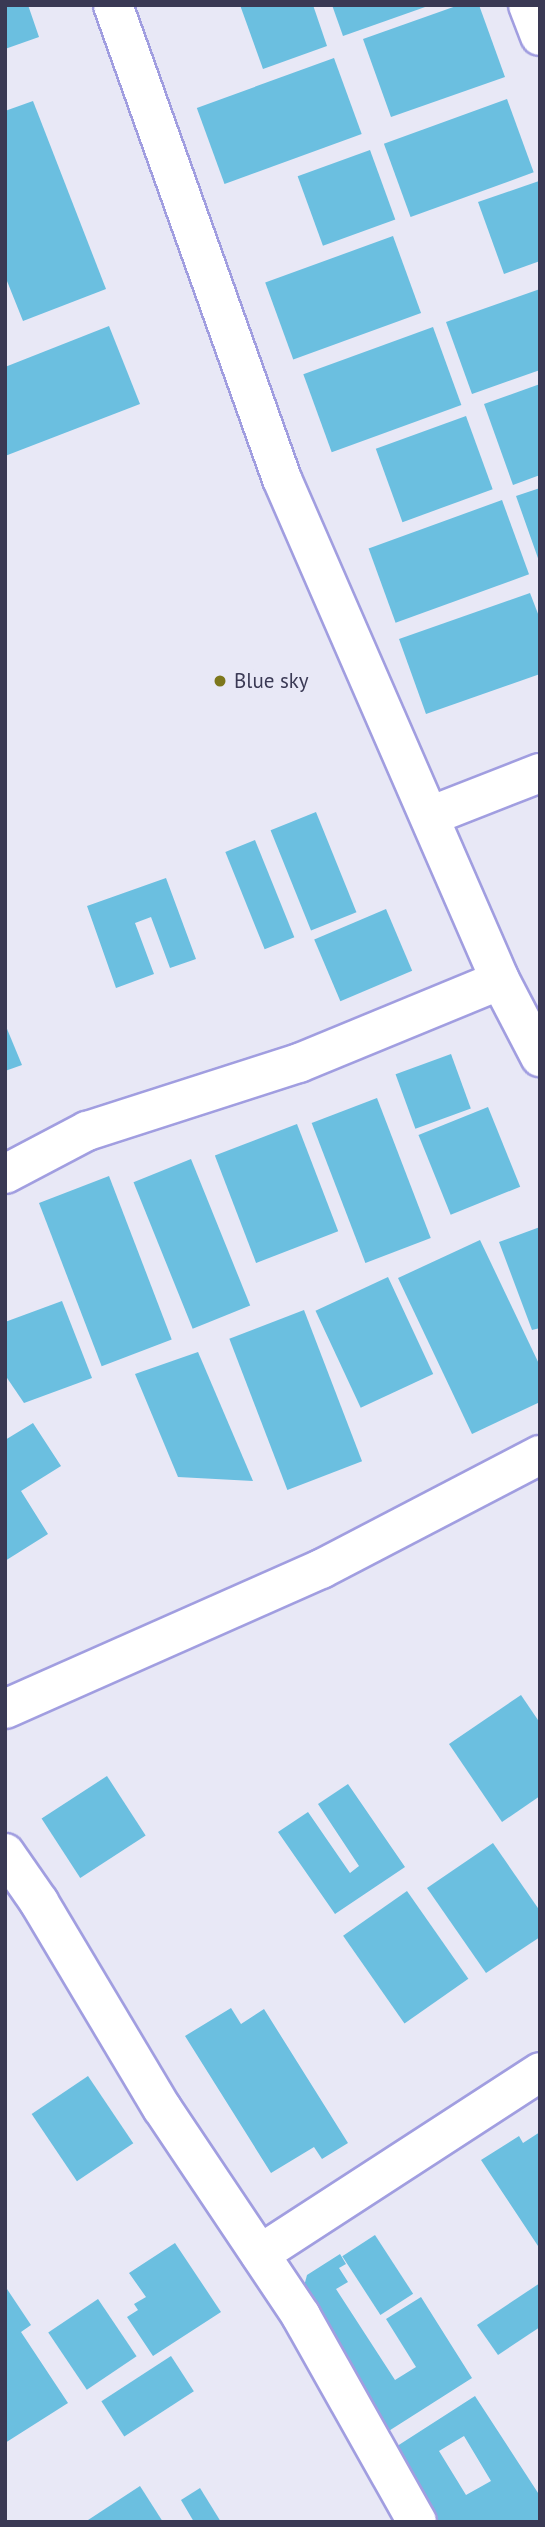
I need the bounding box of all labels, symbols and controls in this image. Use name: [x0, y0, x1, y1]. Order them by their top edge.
place label: Blue sky: [234, 668, 309, 694]
marker: Blue sky: [212, 673, 228, 689]

